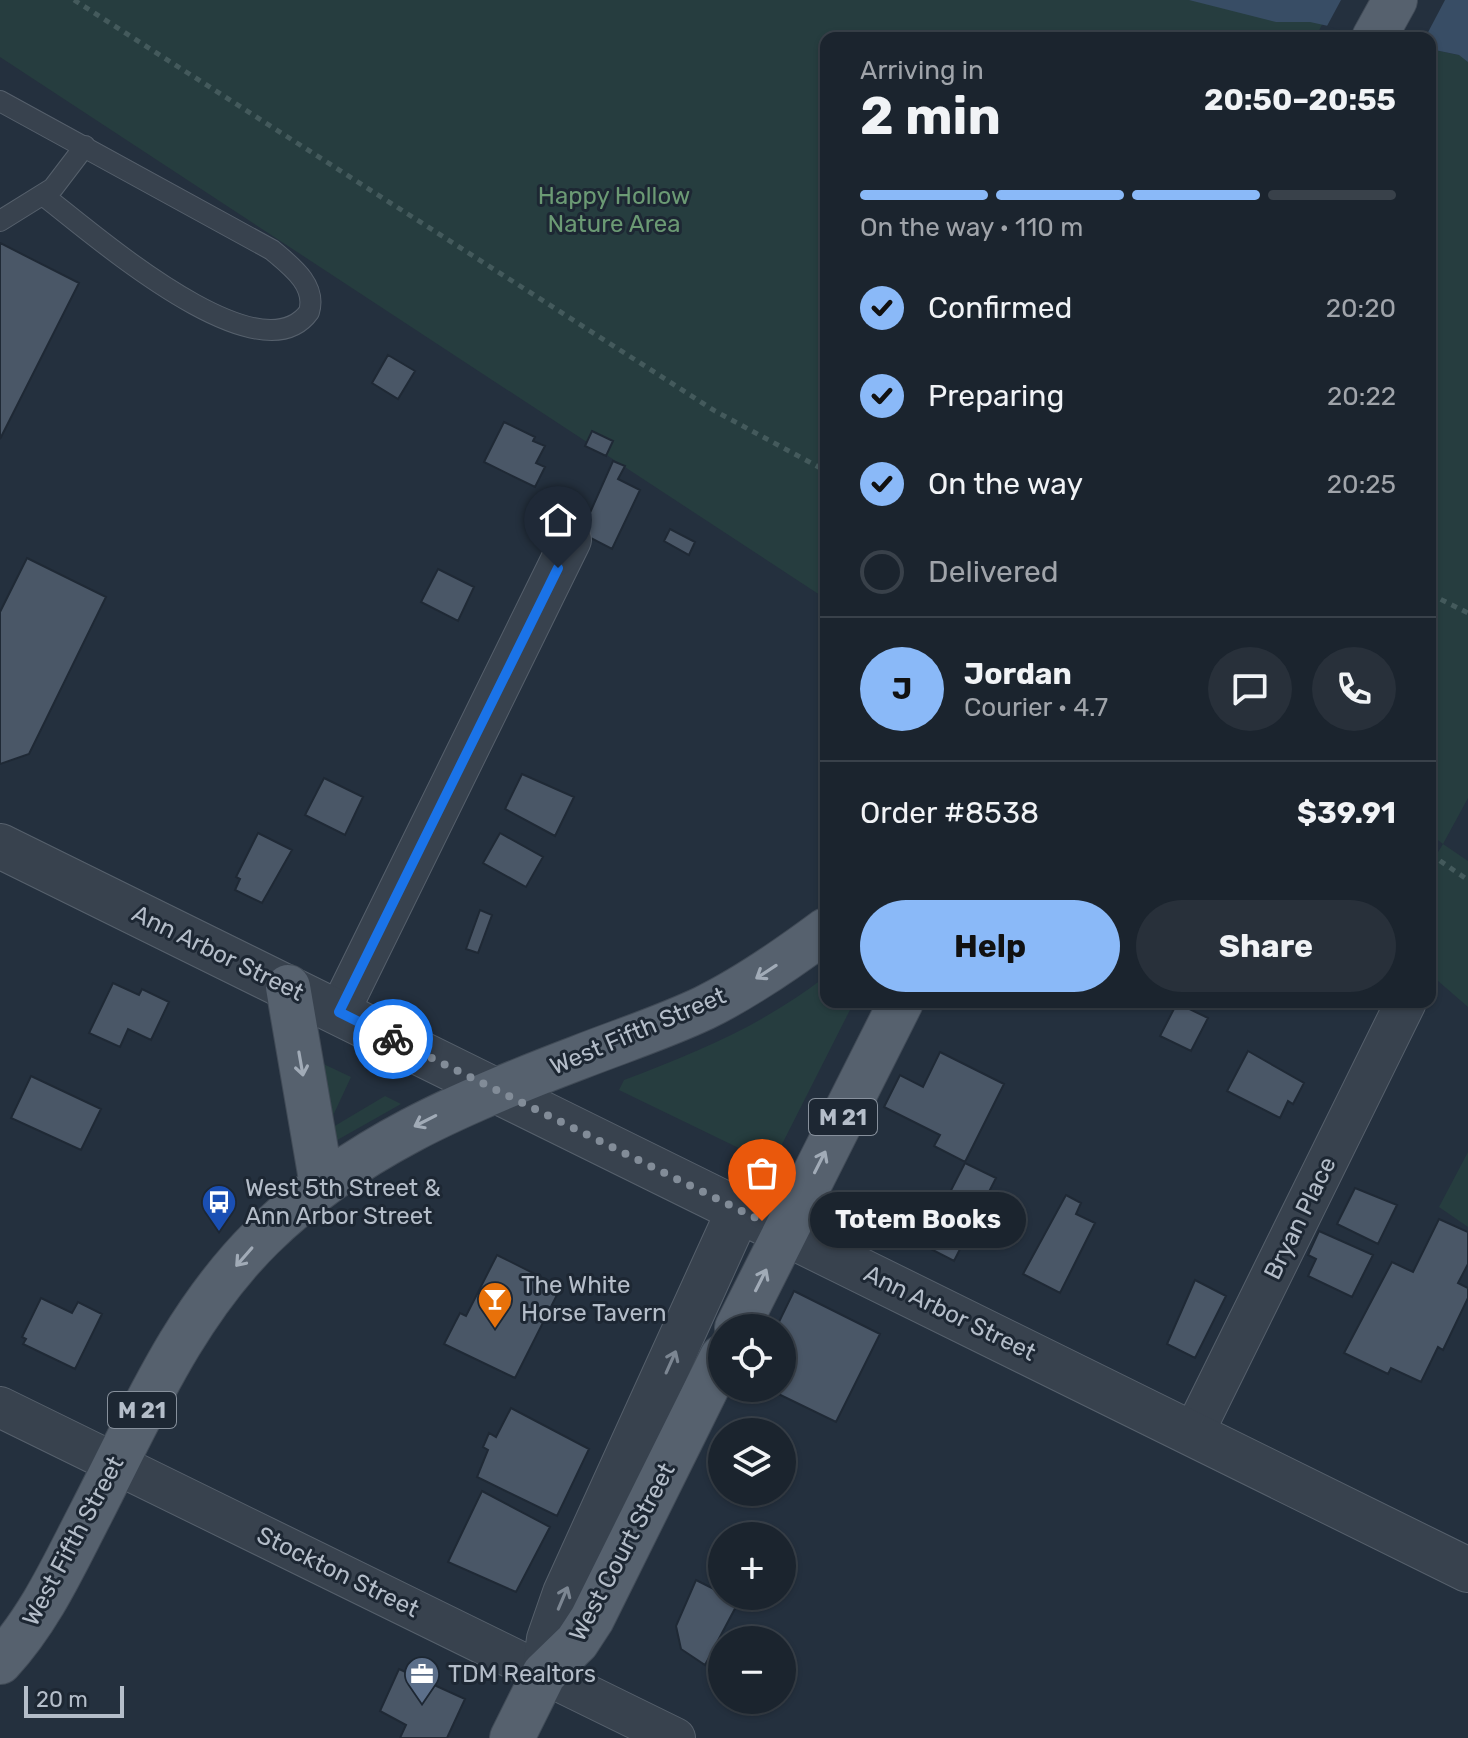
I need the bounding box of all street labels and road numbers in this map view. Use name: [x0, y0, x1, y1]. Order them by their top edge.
street label: Ann Arbor Street: [128, 899, 308, 1007]
street label: West Fifth Street: [546, 981, 730, 1081]
road number: M 21: [809, 1099, 877, 1135]
street label: Bryan Place: [1258, 1152, 1342, 1284]
street label: Ann Arbor Street: [860, 1259, 1040, 1367]
road number: M 21: [108, 1392, 176, 1428]
street label: West Fifth Street: [17, 1451, 129, 1631]
street label: West Court Street: [563, 1458, 681, 1646]
street label: Stockton Street: [252, 1521, 424, 1623]

